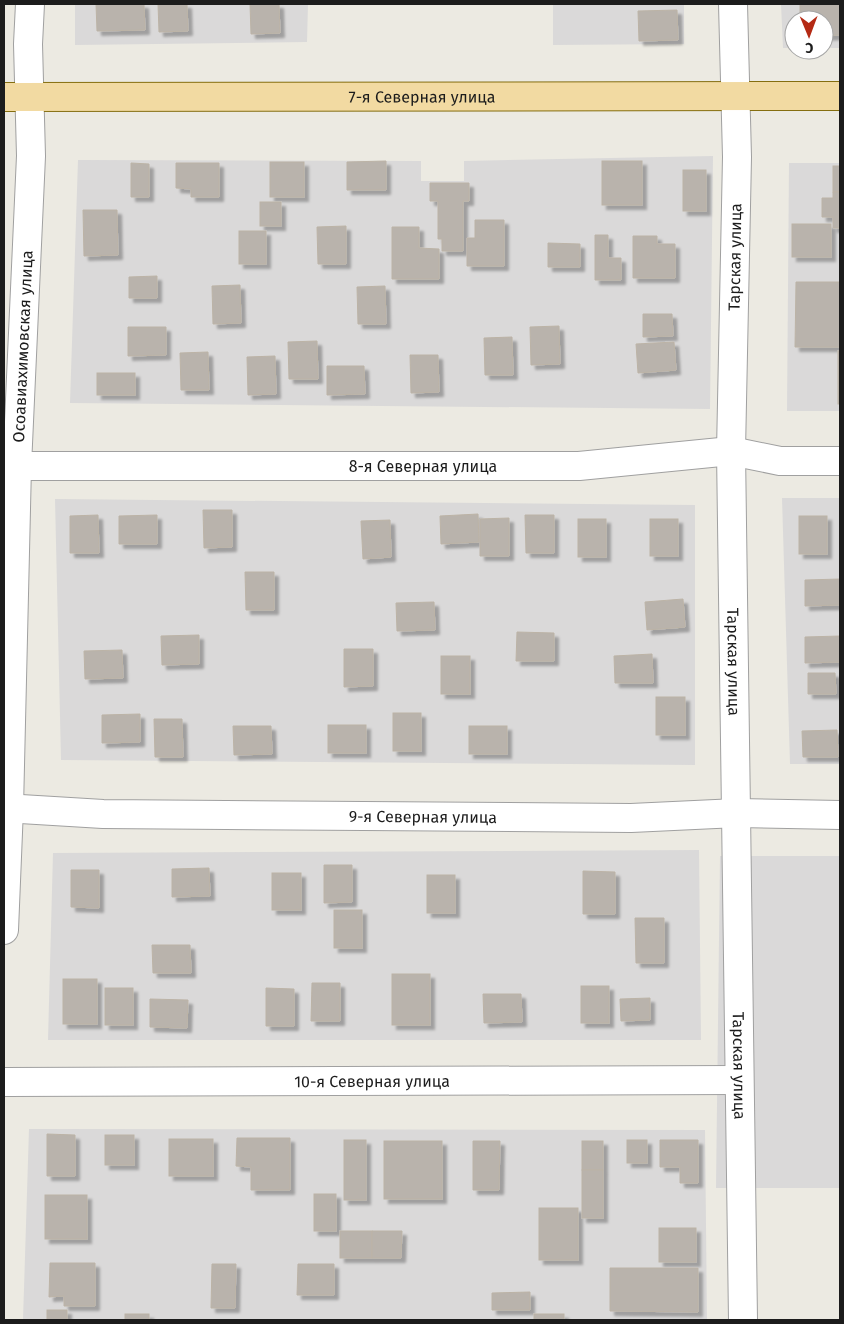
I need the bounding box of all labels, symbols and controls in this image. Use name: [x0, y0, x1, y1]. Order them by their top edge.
north arrow: [784, 10, 834, 60]
text: С: [805, 39, 813, 56]
street label: 7-я Северная улица: [349, 87, 495, 106]
street label: Тарская улица: [725, 203, 745, 311]
street label: Осоавиахимовская улица: [9, 250, 36, 443]
street label: 8-я Северная улица: [349, 457, 497, 476]
street label: Тарская улица: [724, 608, 744, 716]
street label: 9-я Северная улица: [349, 806, 497, 826]
street label: Тарская улица: [729, 1012, 750, 1120]
street label: 10-я Северная улица: [294, 1071, 450, 1091]

